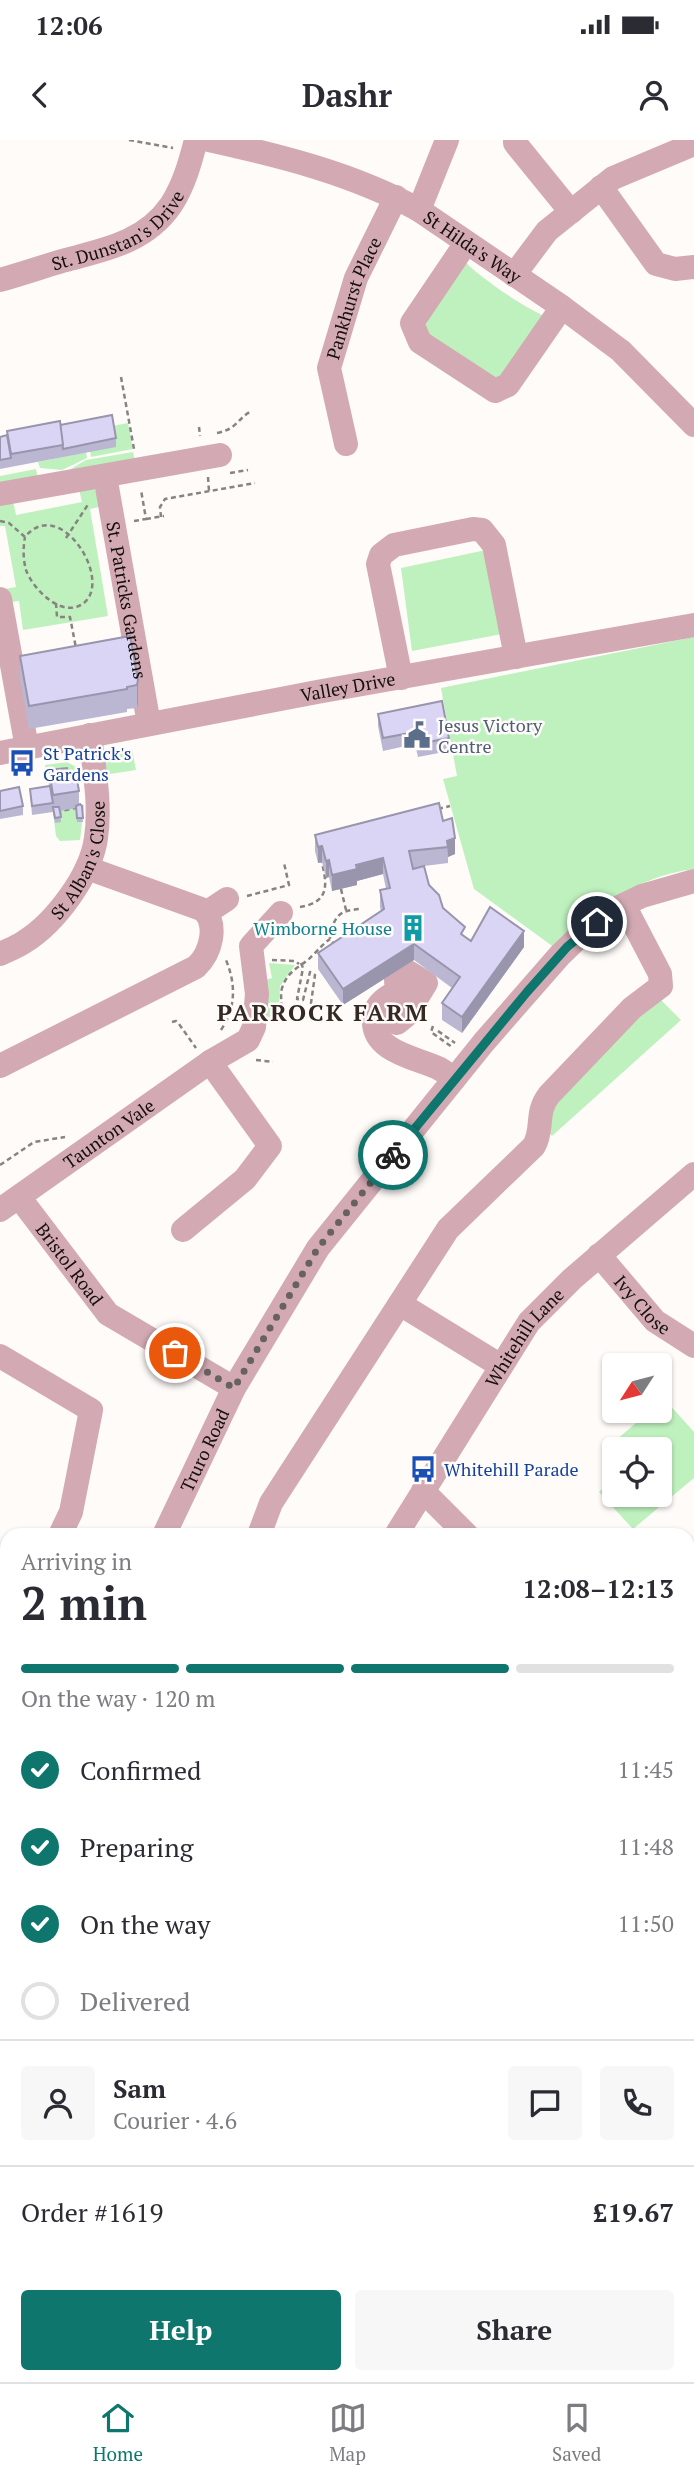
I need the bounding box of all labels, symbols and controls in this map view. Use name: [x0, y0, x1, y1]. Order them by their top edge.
text: 12:06: [35, 8, 103, 42]
text: Dashr: [302, 74, 392, 116]
icon: back: [21, 76, 59, 114]
icon: person: [635, 76, 673, 114]
street label: St. Dunstan's Drive: [48, 186, 189, 276]
street label: St Hilda's Way: [419, 205, 527, 289]
street label: Pankhurst Place: [320, 233, 387, 362]
street label: St. Patricks Gardens: [101, 519, 153, 681]
street label: Valley Drive: [298, 666, 397, 707]
place label: Jesus Victory Centre: [438, 713, 543, 758]
public building icon: Jesus Victory Centre: [402, 720, 432, 750]
place label: St Patrick's Gardens: [43, 741, 131, 786]
bus stop icon: St Patrick's Gardens: [7, 748, 37, 778]
street label: St Alban's Close: [45, 801, 110, 924]
pin: [567, 892, 627, 952]
icon: home: [578, 903, 616, 941]
building icon: Wimborne House: [398, 913, 428, 943]
place label: Wimborne House: [253, 916, 392, 940]
district label: PARROCK FARM: [217, 996, 429, 1028]
street label: Taunton Vale: [58, 1093, 159, 1174]
courier: [358, 1120, 428, 1190]
icon: bike: [374, 1136, 412, 1174]
street label: Bristol Road: [31, 1218, 109, 1310]
street label: Ivy Close: [609, 1270, 675, 1340]
street label: Whitehill Lane: [479, 1282, 569, 1391]
pin: [145, 1323, 205, 1383]
icon: bag: [156, 1334, 194, 1372]
north arrow: [602, 1353, 672, 1423]
map controls: [602, 1353, 672, 1507]
street label: Truro Road: [174, 1405, 234, 1496]
button: locate: [602, 1437, 672, 1507]
bus stop icon: Whitehill Parade: [408, 1454, 438, 1484]
place label: Whitehill Parade: [444, 1457, 579, 1481]
text: Arriving in: [21, 1546, 132, 1577]
text: 12:08–12:13: [522, 1571, 674, 1605]
text: 2 min: [21, 1572, 147, 1633]
text: On the way · 120 m: [21, 1683, 215, 1714]
icon: check: [21, 1751, 59, 1789]
text: Confirmed: [80, 1753, 201, 1787]
text: 11:45: [617, 1754, 674, 1785]
icon: check: [21, 1828, 59, 1866]
text: Preparing: [80, 1830, 193, 1864]
text: 11:48: [617, 1831, 674, 1862]
icon: check: [21, 1905, 59, 1943]
text: On the way: [80, 1907, 211, 1941]
text: 11:50: [617, 1908, 674, 1939]
text: Delivered: [80, 1984, 190, 2018]
button: person: [21, 2066, 95, 2140]
button: chat: [508, 2066, 582, 2140]
button: phone: [600, 2066, 674, 2140]
text: Sam: [113, 2071, 166, 2105]
text: Courier · 4.6: [113, 2105, 237, 2136]
text: Order #1619: [21, 2195, 163, 2229]
text: £19.67: [593, 2195, 674, 2229]
button: Help: [21, 2290, 341, 2370]
button: Share: [355, 2290, 674, 2370]
tab: Home: [93, 2399, 143, 2466]
tab: Map: [329, 2399, 367, 2466]
tab: Saved: [552, 2399, 601, 2466]

